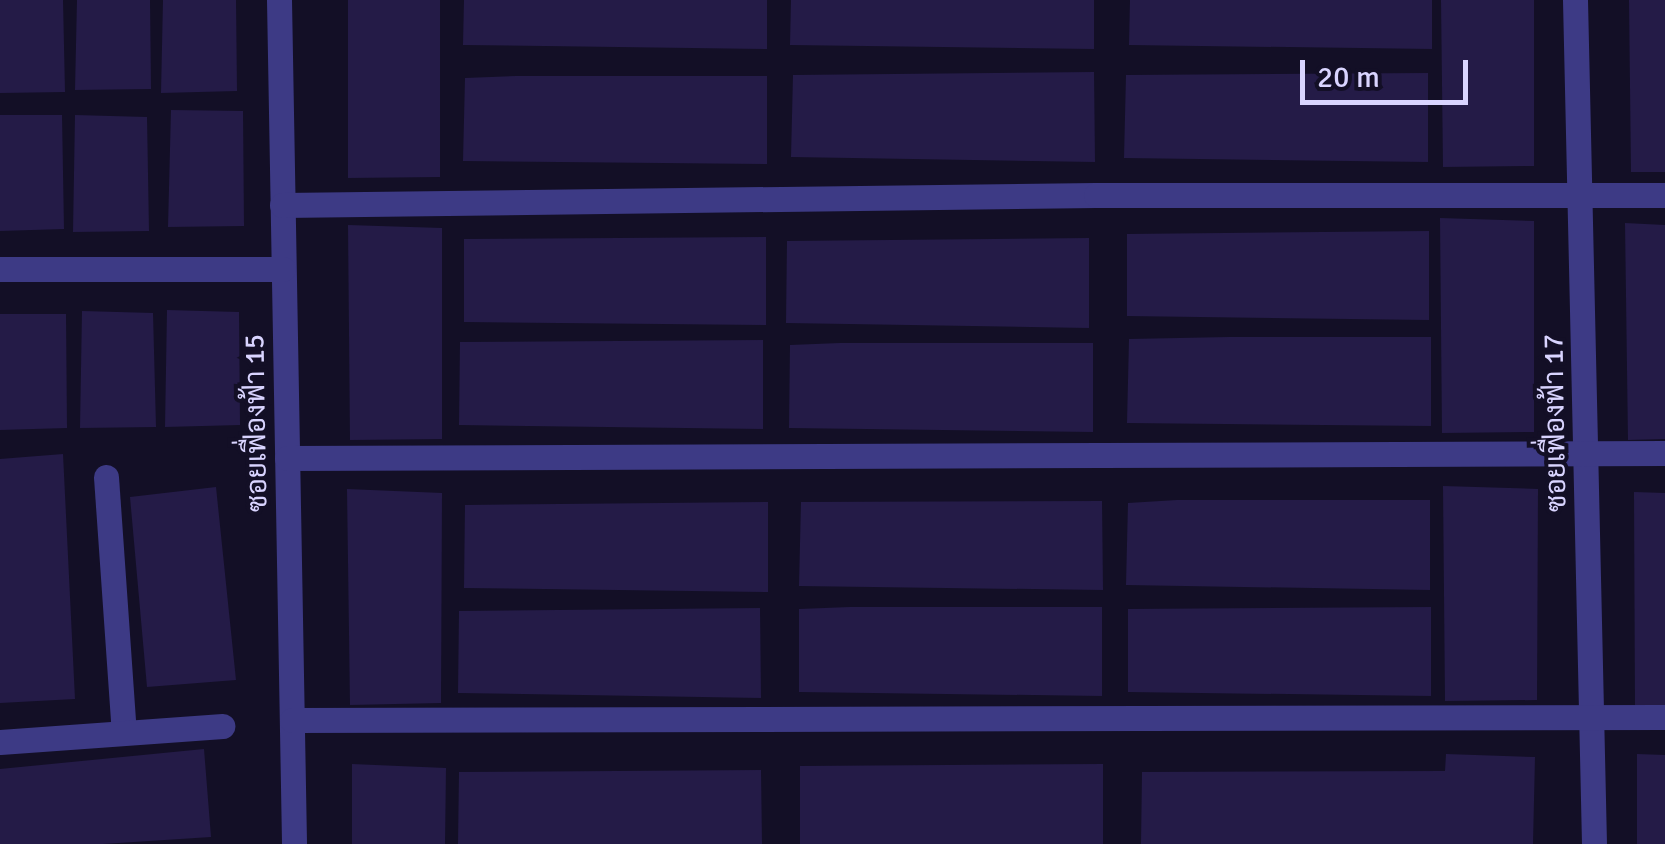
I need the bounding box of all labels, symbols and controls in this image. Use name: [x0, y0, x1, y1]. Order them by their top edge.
scale bar: [1305, 40, 1472, 102]
text: 20 m: [1317, 59, 1380, 96]
street label: ซอยเฟื่องฟ้า 15: [238, 334, 274, 512]
street label: ซอยเฟื่องฟ้า 17: [1537, 334, 1573, 512]

